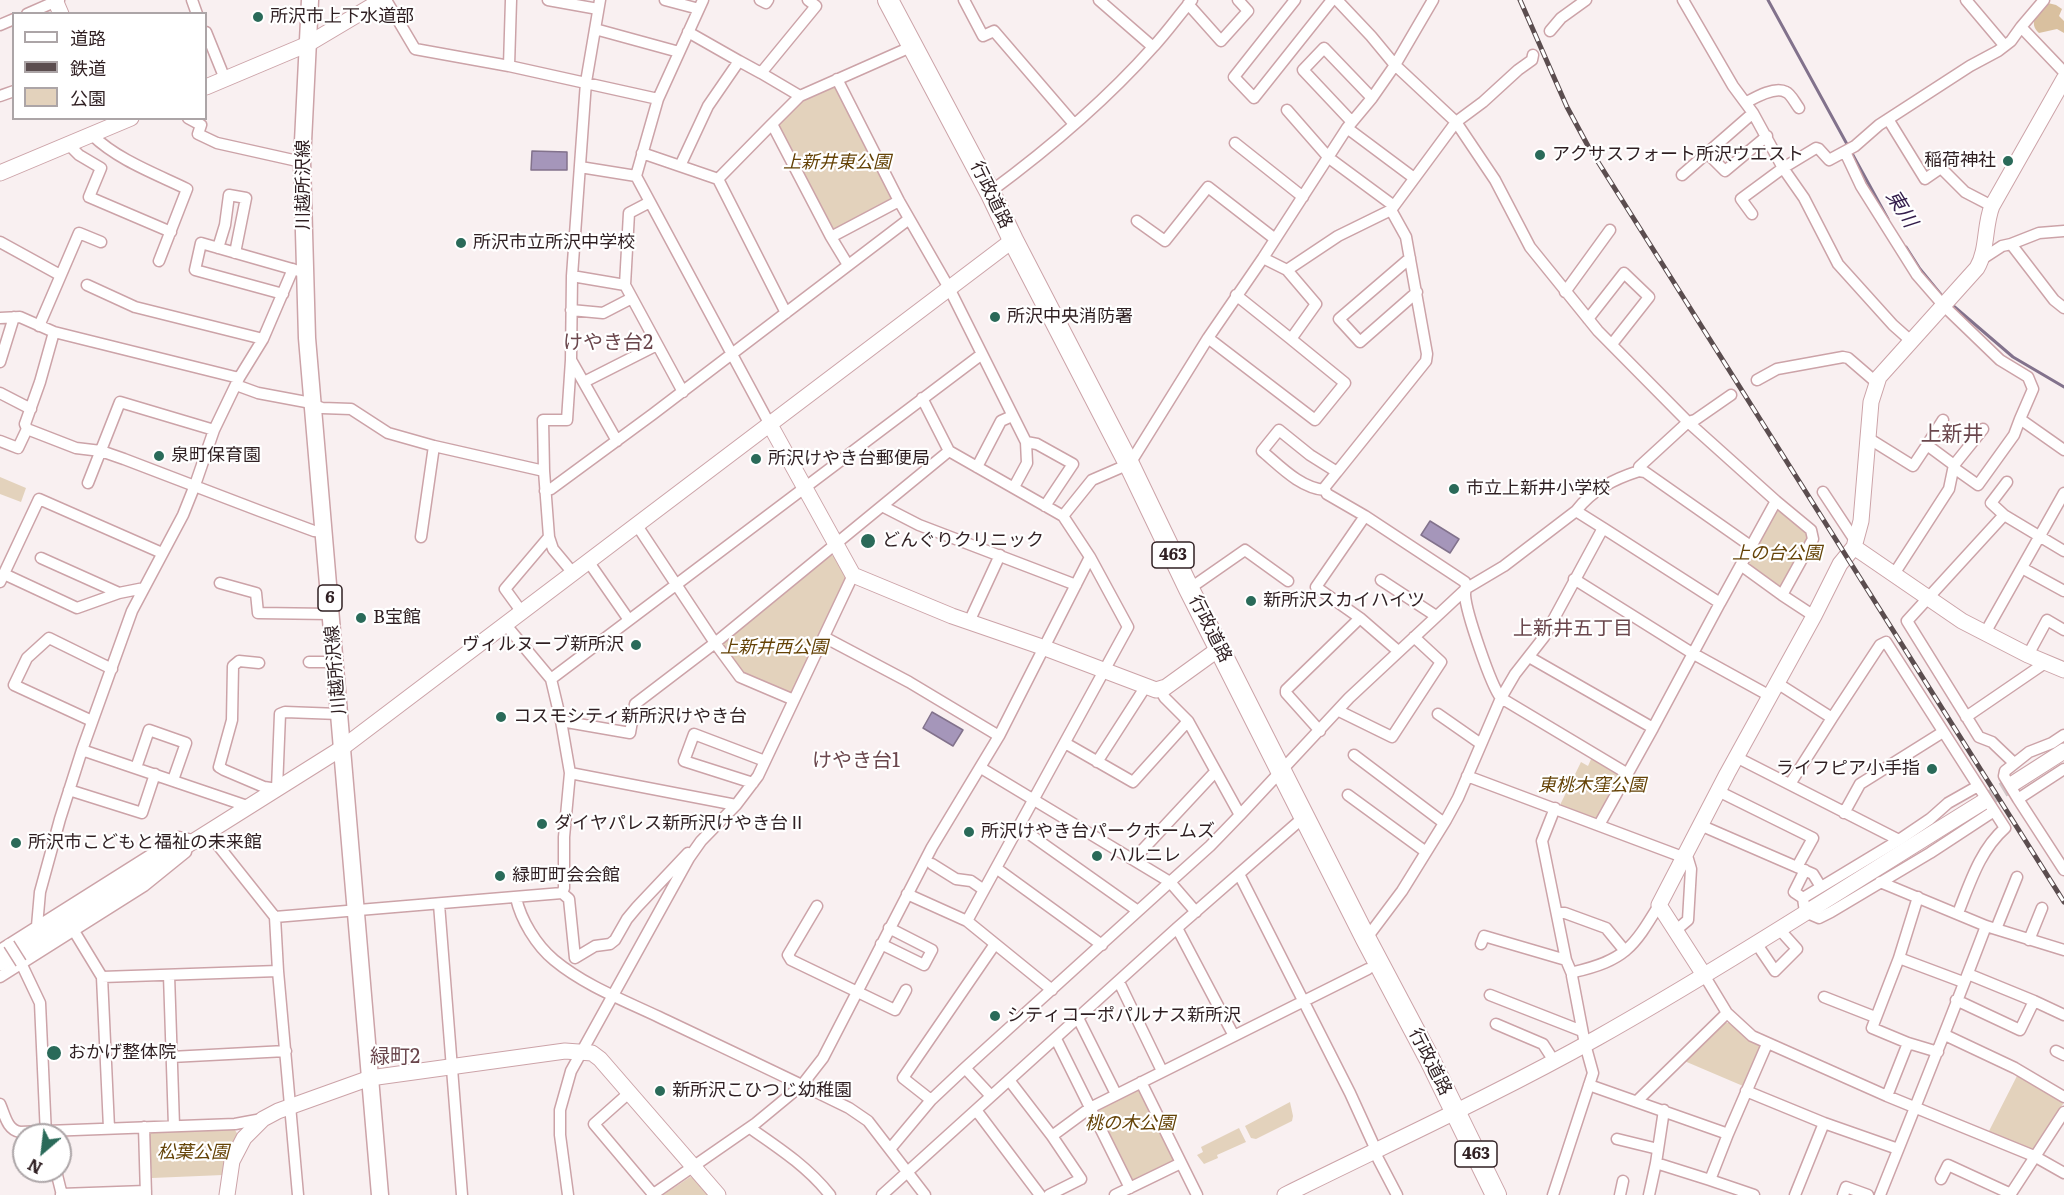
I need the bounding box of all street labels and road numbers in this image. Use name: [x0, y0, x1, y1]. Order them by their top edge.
street label: 川越所沢線: [293, 140, 315, 230]
street label: 行政道路: [966, 158, 1016, 232]
road number: 463: [1152, 542, 1194, 568]
road number: 6: [318, 585, 342, 611]
street label: 行政道路: [1184, 592, 1236, 666]
street label: 川越所沢線: [321, 624, 351, 716]
street label: 行政道路: [1404, 1025, 1456, 1099]
road number: 463: [1455, 1141, 1497, 1167]

